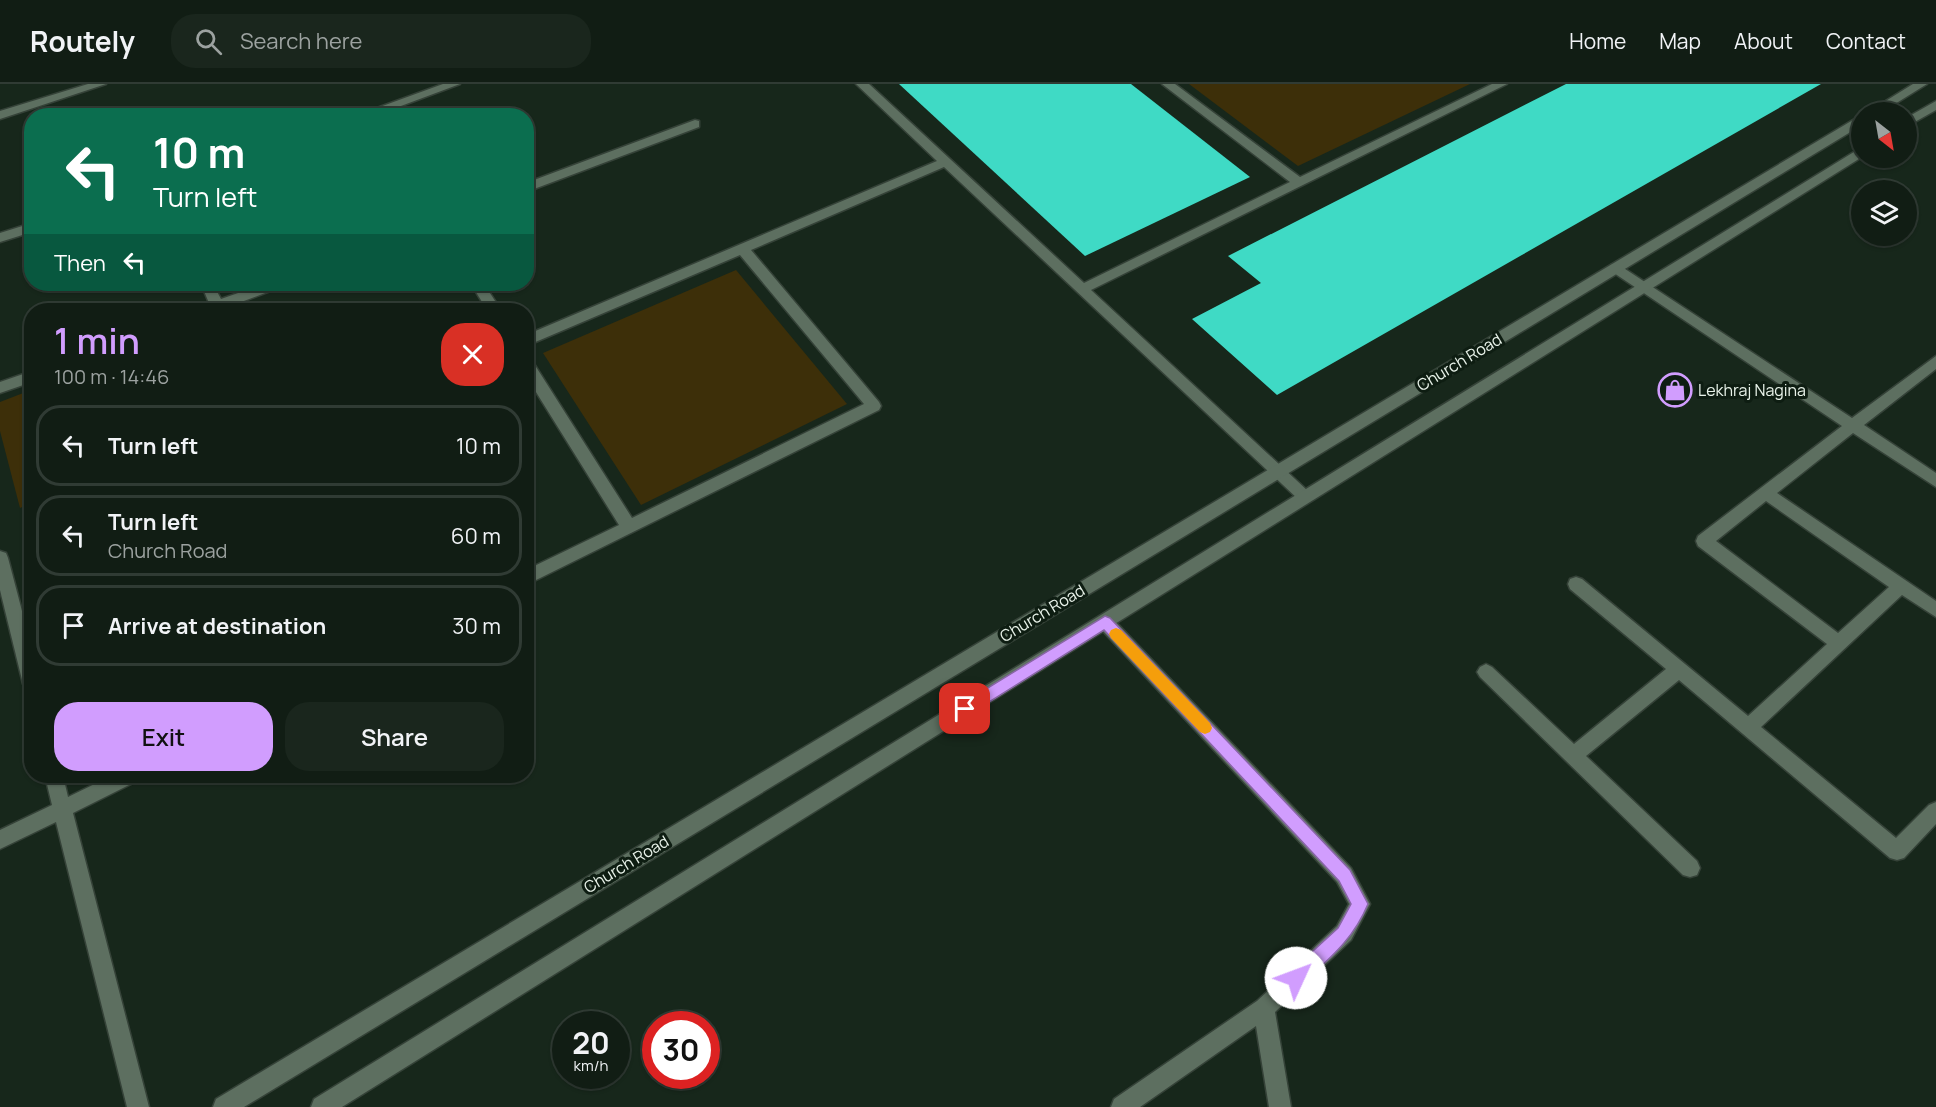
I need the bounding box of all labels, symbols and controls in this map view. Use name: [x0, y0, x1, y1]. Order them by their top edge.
search box: [171, 14, 591, 68]
text: Routely: [30, 22, 135, 60]
icon: search: [192, 25, 225, 58]
text: Search here: [240, 26, 362, 56]
text: Home: [1569, 27, 1626, 55]
text: Map: [1659, 27, 1701, 55]
text: About: [1734, 27, 1793, 55]
text: Contact: [1826, 27, 1906, 55]
north arrow: [1851, 102, 1917, 168]
map controls: [1851, 102, 1917, 246]
text: 10 m: [153, 123, 245, 181]
icon: left: [54, 132, 132, 210]
text: Turn left: [153, 178, 257, 215]
button: layers: [1851, 180, 1917, 246]
icon: left: [118, 246, 151, 279]
text: Then: [54, 248, 106, 278]
text: 1 min: [54, 316, 140, 365]
button: close: [441, 323, 504, 386]
street label: Church Road: [1412, 328, 1506, 396]
text: 100 m · 14:46: [54, 363, 169, 390]
shop icon: Lekhraj Nagina: [1657, 372, 1693, 408]
place label: Lekhraj Nagina: [1698, 379, 1806, 401]
icon: left: [57, 429, 90, 462]
text: Turn left: [108, 431, 198, 461]
text: 10 m: [456, 431, 501, 461]
text: Turn left: [108, 507, 198, 537]
icon: left: [57, 519, 90, 552]
text: 60 m: [451, 521, 501, 551]
text: Church Road: [108, 537, 227, 564]
street label: Church Road: [995, 579, 1089, 647]
icon: arrive: [57, 609, 90, 642]
text: Arrive at destination: [108, 611, 326, 641]
text: 30 m: [452, 611, 501, 641]
pin: [939, 683, 990, 734]
icon: arrive: [948, 692, 981, 725]
button: Exit: [54, 702, 273, 771]
button: Share: [285, 702, 504, 771]
street label: Church Road: [579, 830, 673, 898]
position arrow: [1264, 946, 1328, 1010]
speed limit sign: 30: [642, 1011, 720, 1089]
text: 20: [572, 1022, 610, 1063]
text: km/h: [574, 1055, 608, 1076]

